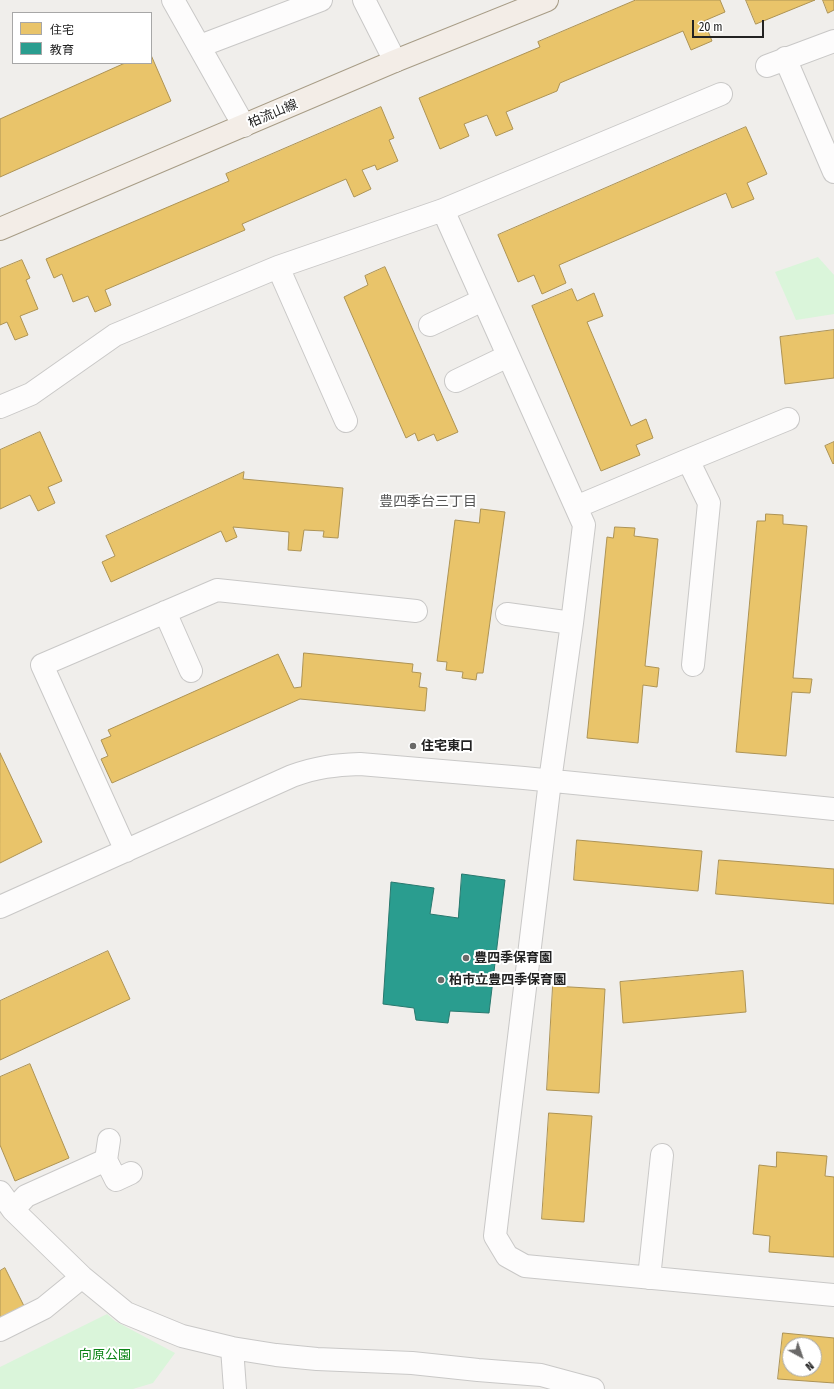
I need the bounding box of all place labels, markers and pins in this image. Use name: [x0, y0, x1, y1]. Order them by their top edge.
place label: 住宅東口: [421, 738, 473, 754]
marker: 住宅東口: [408, 741, 418, 751]
place label: 豊四季保育園: [474, 950, 552, 966]
marker: 豊四季保育園: [461, 953, 471, 963]
place label: 柏市立豊四季保育園: [449, 972, 566, 988]
marker: 柏市立豊四季保育園: [436, 975, 446, 985]

